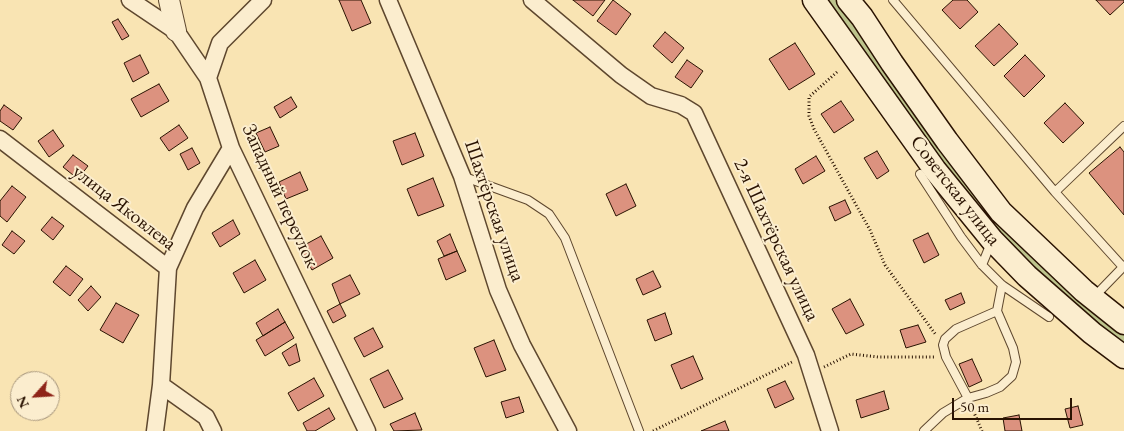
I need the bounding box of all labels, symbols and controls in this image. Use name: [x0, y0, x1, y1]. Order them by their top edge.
street label: Западный переулок: [236, 120, 324, 272]
street label: Советская улица: [905, 131, 1005, 251]
street label: Шахтёрская улица: [459, 137, 529, 285]
street label: 2-я Шахтёрская улица: [728, 155, 824, 325]
street label: улица Яковлева: [67, 160, 181, 256]
north arrow: [10, 371, 60, 421]
scale bar: [954, 388, 1074, 420]
text: N: [12, 393, 33, 411]
text: 50 m: [960, 397, 989, 416]

